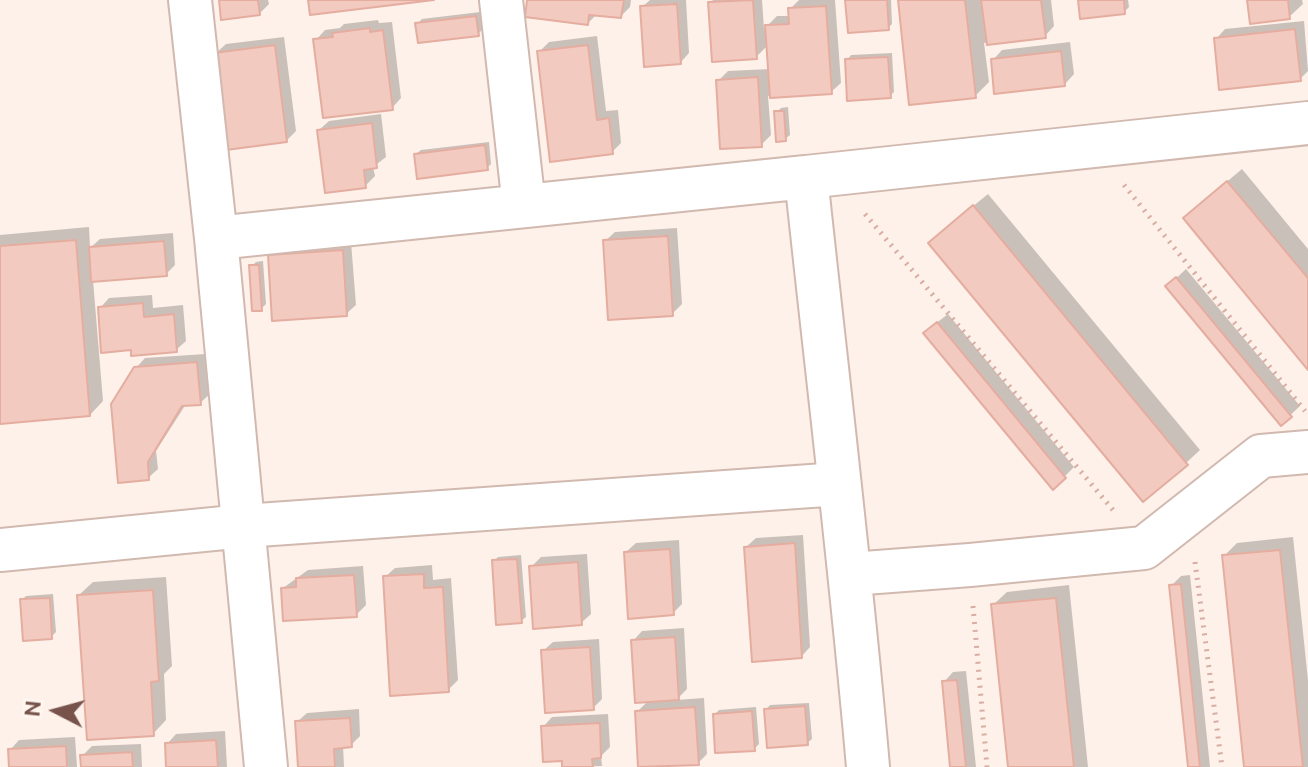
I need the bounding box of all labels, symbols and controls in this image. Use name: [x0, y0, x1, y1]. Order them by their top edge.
north arrow: [16, 671, 96, 751]
text: N: [18, 699, 45, 718]

